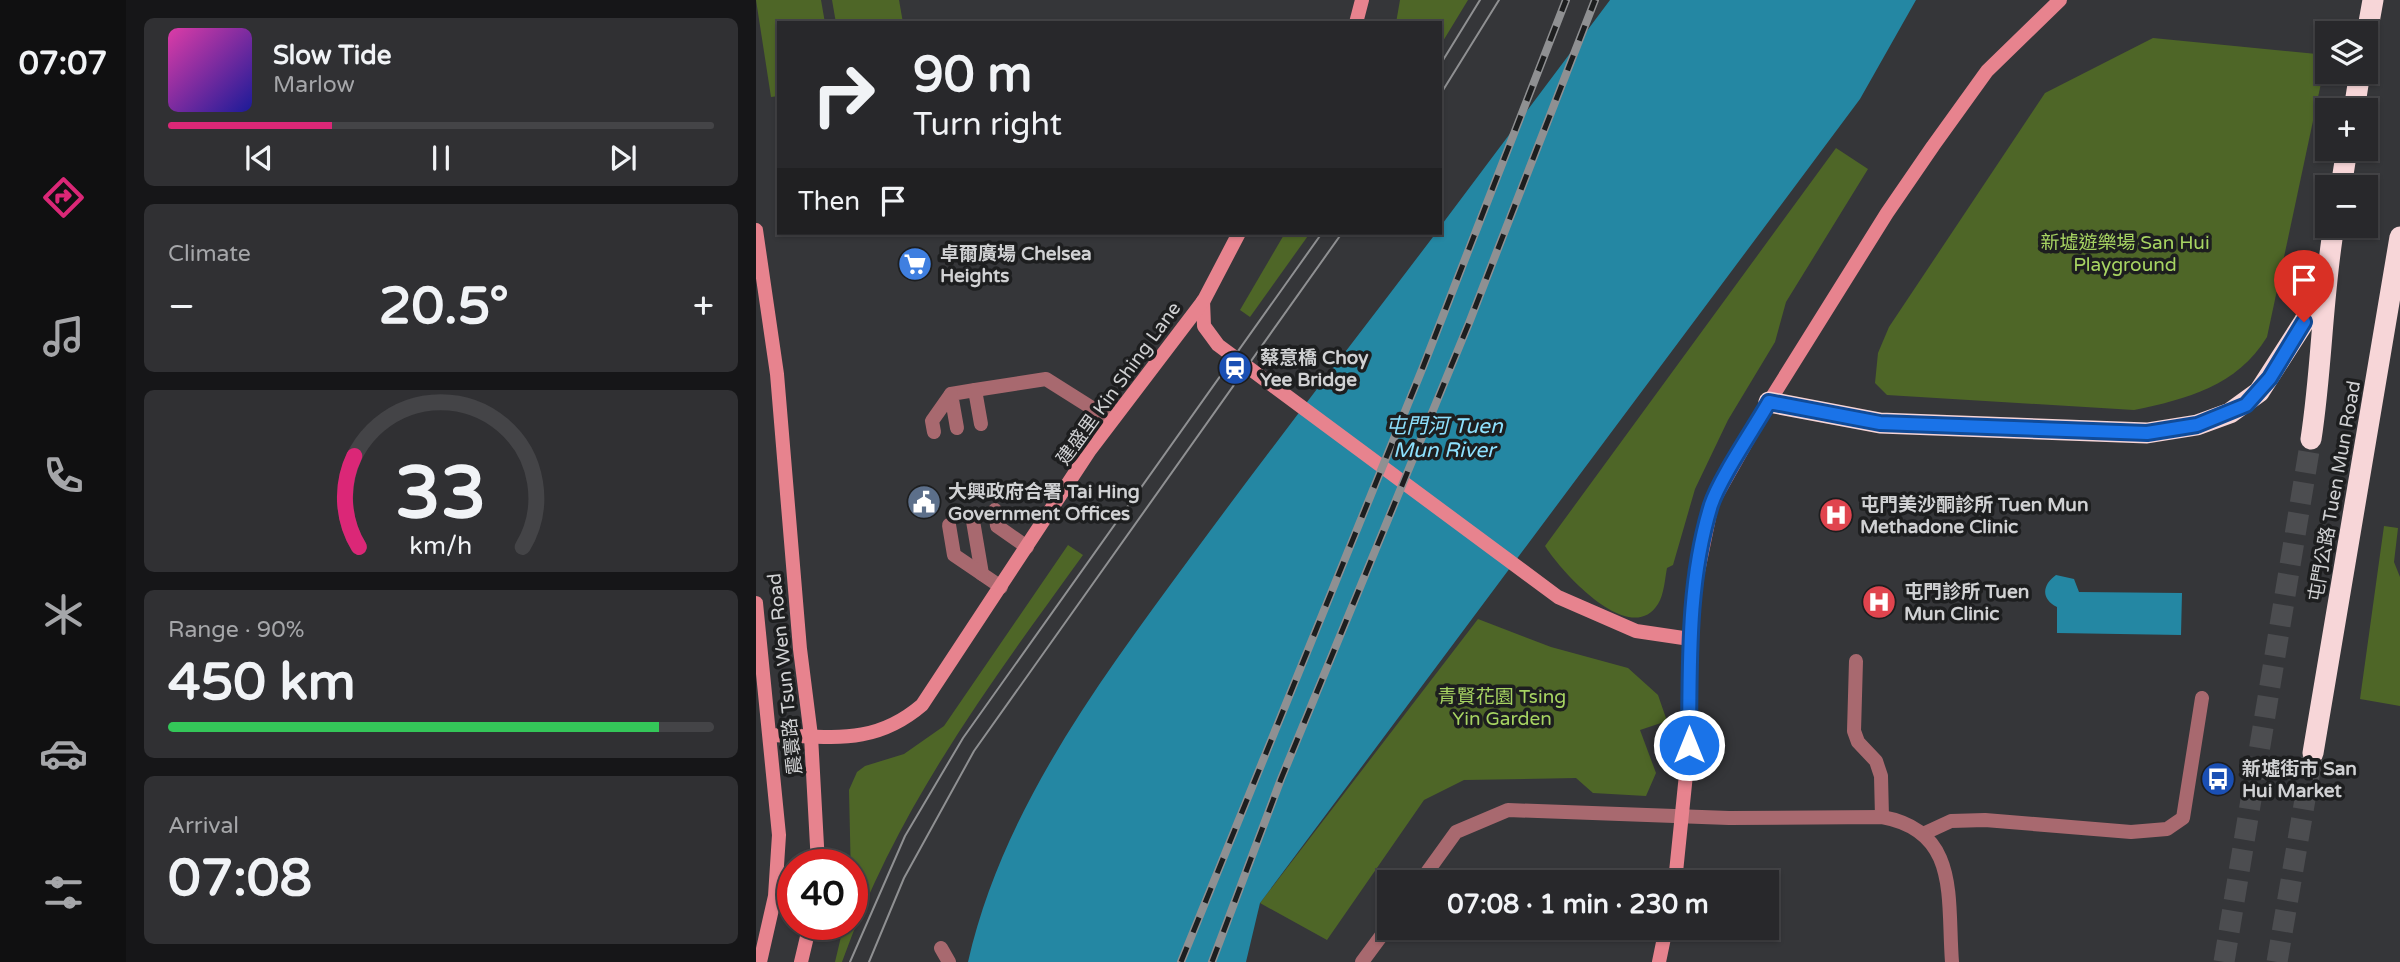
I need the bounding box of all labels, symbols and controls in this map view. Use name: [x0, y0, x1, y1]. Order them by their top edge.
map controls: [2315, 21, 2378, 238]
button: layers: [2315, 21, 2378, 84]
text: Slow Tide: [273, 40, 391, 71]
text: 07:07: [19, 45, 107, 83]
text: 90 m: [913, 46, 1032, 105]
icon: right: [798, 49, 889, 140]
text: Marlow: [273, 71, 355, 99]
button: +: [2315, 98, 2378, 161]
text: Turn right: [913, 106, 1062, 144]
icon: previous: [240, 139, 278, 177]
icon: pause: [422, 139, 460, 177]
icon: next: [604, 139, 642, 177]
icon: directions: [39, 173, 88, 222]
button: −: [2315, 175, 2378, 238]
icon: arrive: [874, 182, 912, 220]
text: Then: [798, 186, 860, 217]
park label: 新墟遊樂場 San Hui Playground: [2040, 232, 2210, 276]
text: Climate: [168, 240, 251, 268]
place label: 卓爾廣場 Chelsea Heights: [940, 243, 1092, 288]
supermarket icon: 卓爾廣場 Chelsea Heights: [896, 245, 934, 283]
pin: [2274, 250, 2334, 322]
icon: arrive: [2285, 261, 2323, 299]
text: 20.5°: [379, 275, 509, 338]
text: −: [168, 284, 195, 330]
text: +: [693, 284, 714, 330]
street label: 建盛里 Kin Shing Lane: [1052, 298, 1185, 469]
icon: music: [39, 312, 88, 361]
place label: 蔡意橋 Choy Yee Bridge: [1260, 347, 1369, 392]
station icon: 蔡意橋 Choy Yee Bridge: [1216, 349, 1254, 387]
street label: 屯門公路 Tuen Mun Road: [2305, 379, 2365, 603]
water label: 屯門河 Tuen Mun River: [1385, 414, 1504, 463]
text: 33: [395, 450, 487, 538]
icon: phone: [39, 451, 88, 500]
place label: 大興政府合署 Tai Hing Government Offices: [948, 481, 1140, 525]
public building icon: 大興政府合署 Tai Hing Government Offices: [905, 483, 943, 521]
place label: 屯門美沙酮診所 Tuen Mun Methadone Clinic: [1860, 494, 2088, 538]
hospital icon: 屯門美沙酮診所 Tuen Mun Methadone Clinic: [1817, 496, 1855, 534]
text: km/h: [410, 531, 472, 561]
street label: 震寰路 Tsun Wen Road: [763, 572, 807, 776]
place label: 屯門診所 Tuen Mun Clinic: [1904, 581, 2029, 625]
hospital icon: 屯門診所 Tuen Mun Clinic: [1860, 583, 1898, 621]
icon: climate: [39, 590, 88, 639]
text: Range · 90%: [168, 616, 304, 644]
text: 450 km: [168, 651, 356, 714]
park label: 青賢花園 Tsing Yin Garden: [1438, 686, 1566, 730]
position arrow: [1652, 708, 1726, 782]
icon: car: [39, 729, 88, 778]
place label: 新墟街市 San Hui Market: [2242, 758, 2357, 802]
bus stop icon: 新墟街市 San Hui Market: [2199, 760, 2237, 798]
text: Arrival: [168, 812, 239, 840]
text: 07:08: [168, 847, 312, 910]
speed limit sign: 40: [777, 849, 868, 940]
icon: filters: [39, 868, 88, 917]
text: 07:08 · 1 min · 230 m: [1447, 889, 1709, 920]

